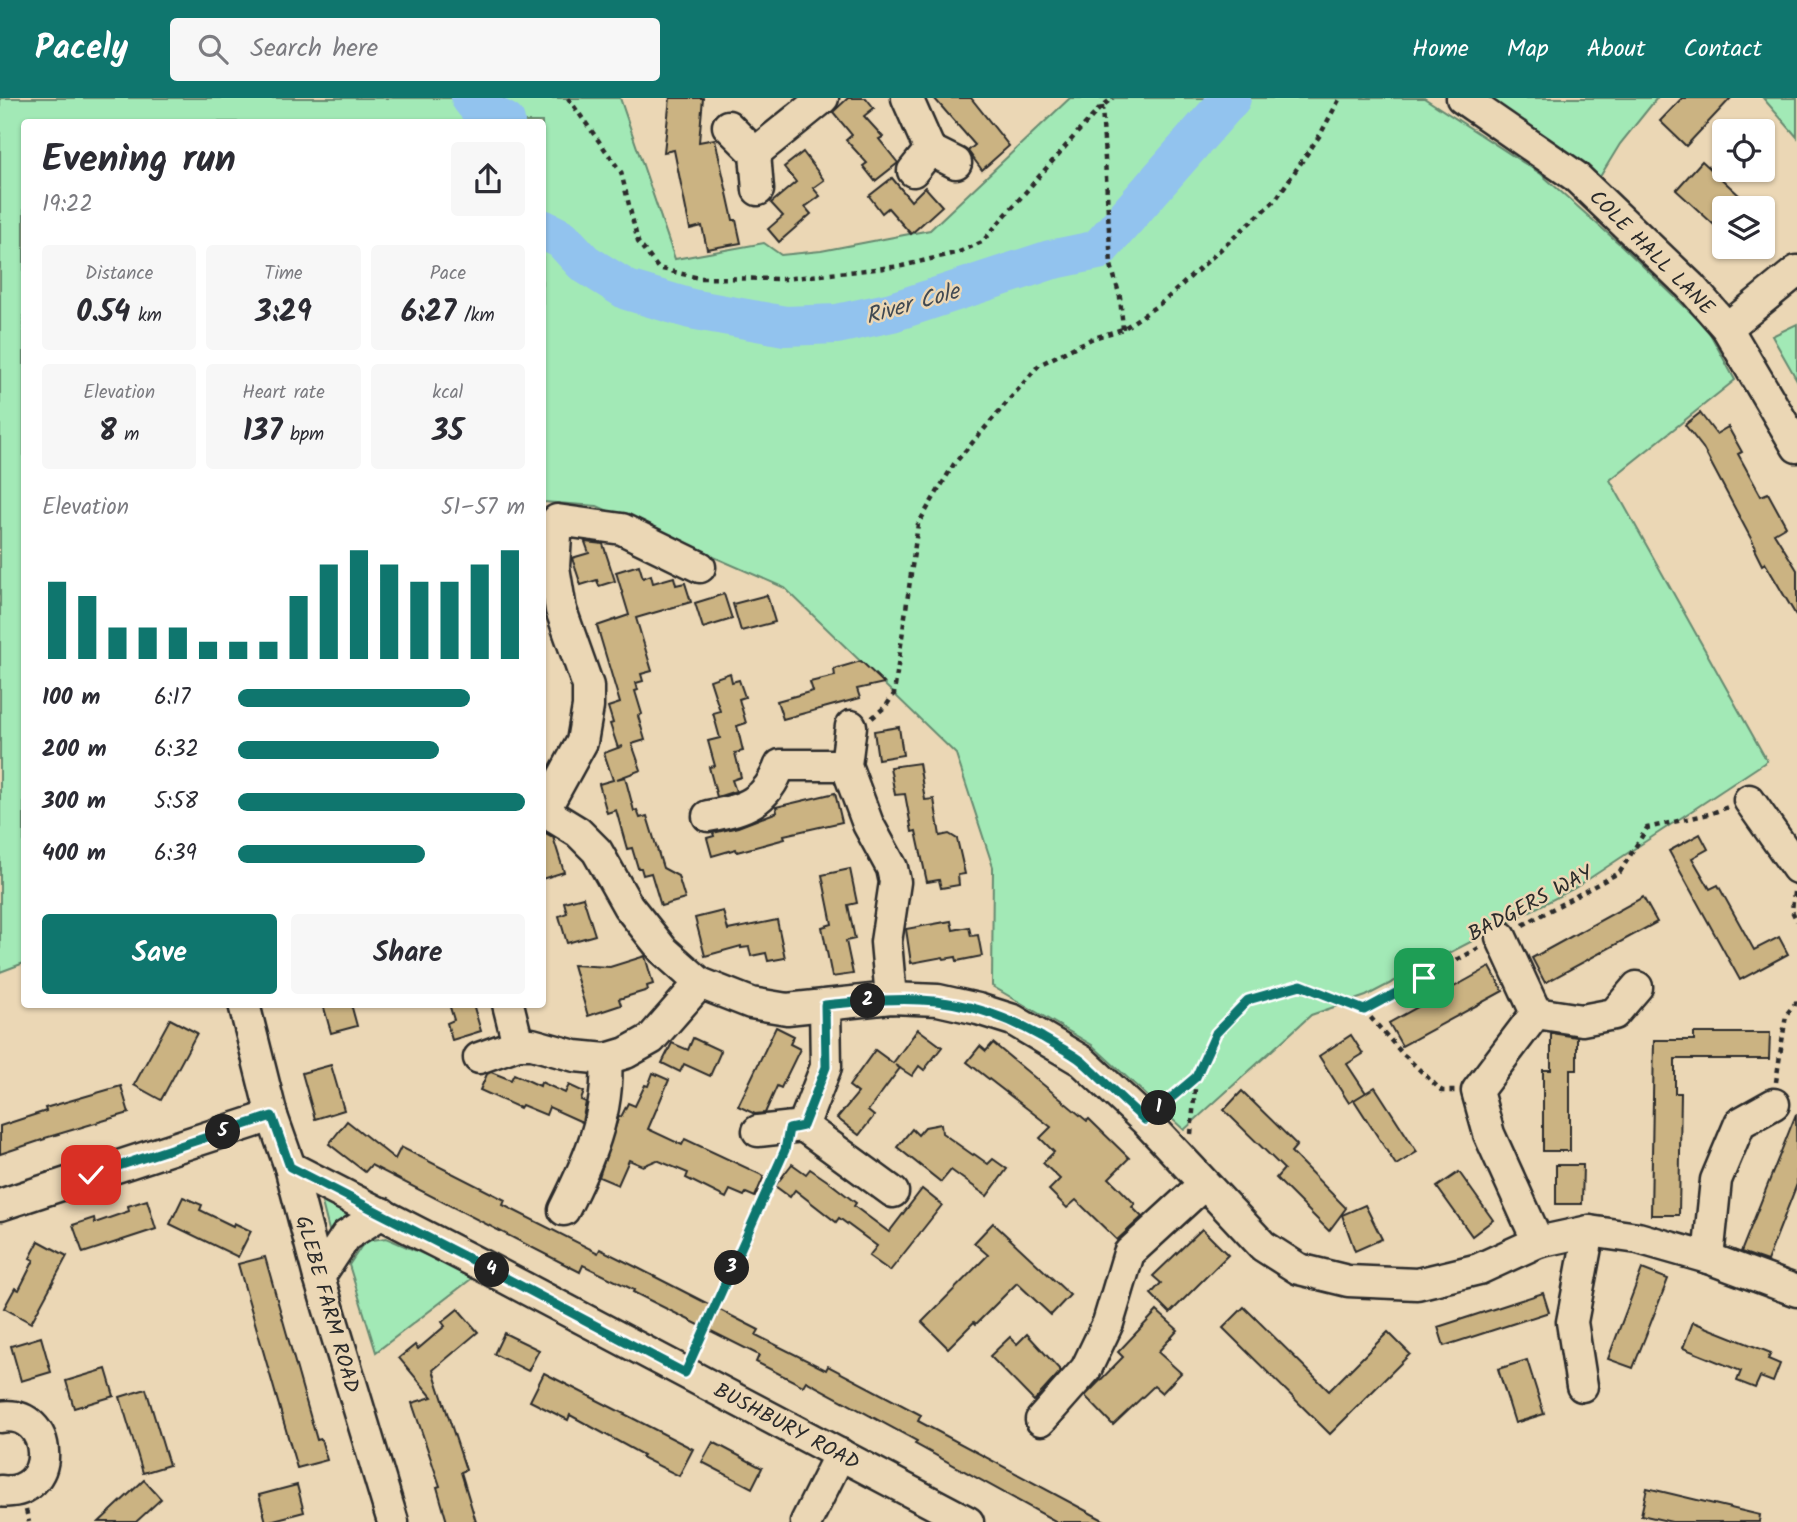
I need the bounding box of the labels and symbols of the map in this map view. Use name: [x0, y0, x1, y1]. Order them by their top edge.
street label: COLE HALL LANE: [1580, 183, 1722, 324]
water label: River Cole: [861, 274, 966, 335]
street label: BADGERS WAY: [1462, 857, 1600, 951]
pin: [1394, 948, 1454, 1008]
pin: 2: [850, 984, 886, 1018]
pin: 1: [1142, 1090, 1176, 1126]
pin: 5: [206, 1114, 241, 1150]
pin: [61, 1145, 121, 1205]
street label: GLEBE FARM ROAD: [285, 1212, 368, 1397]
pin: 3: [714, 1250, 750, 1286]
pin: 4: [475, 1252, 510, 1288]
street label: BUSHBURY ROAD: [707, 1375, 865, 1480]

